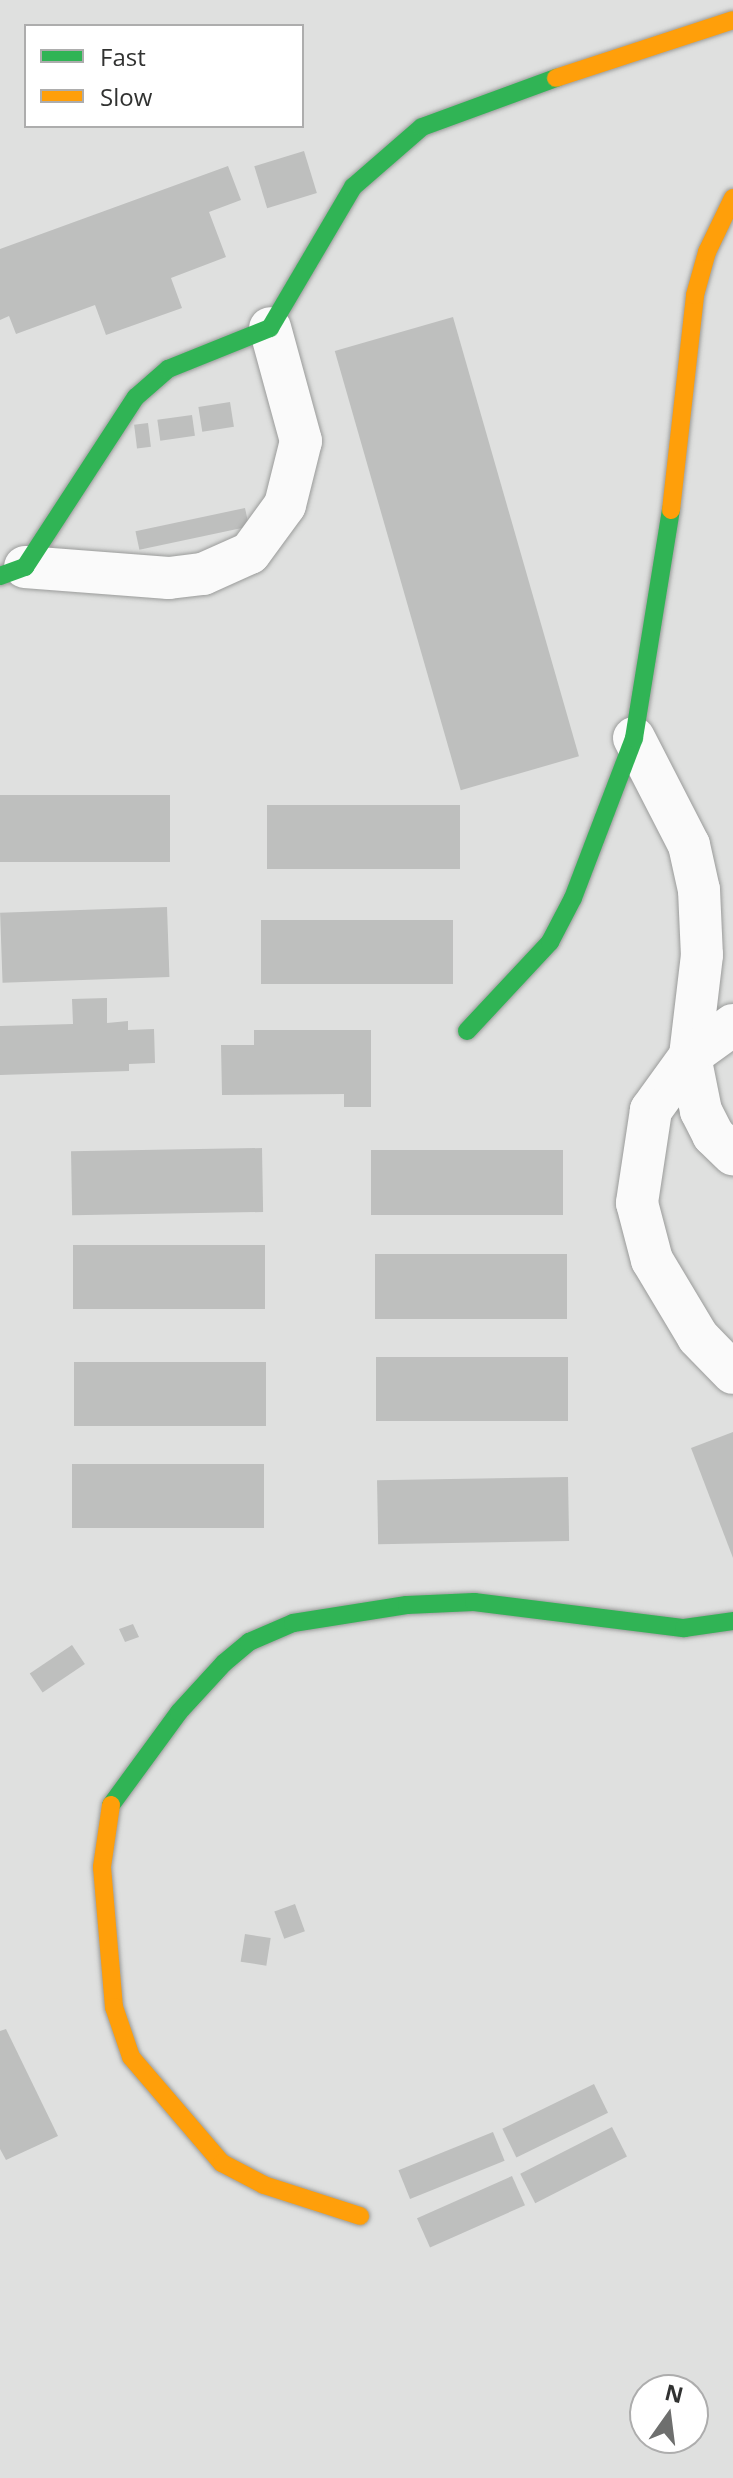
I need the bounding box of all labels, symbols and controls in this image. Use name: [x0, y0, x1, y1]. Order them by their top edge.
legend: [24, 24, 304, 128]
text: Fast: [100, 40, 146, 73]
text: Slow: [100, 80, 152, 113]
north arrow: [629, 2374, 709, 2454]
text: N: [662, 2376, 687, 2409]

